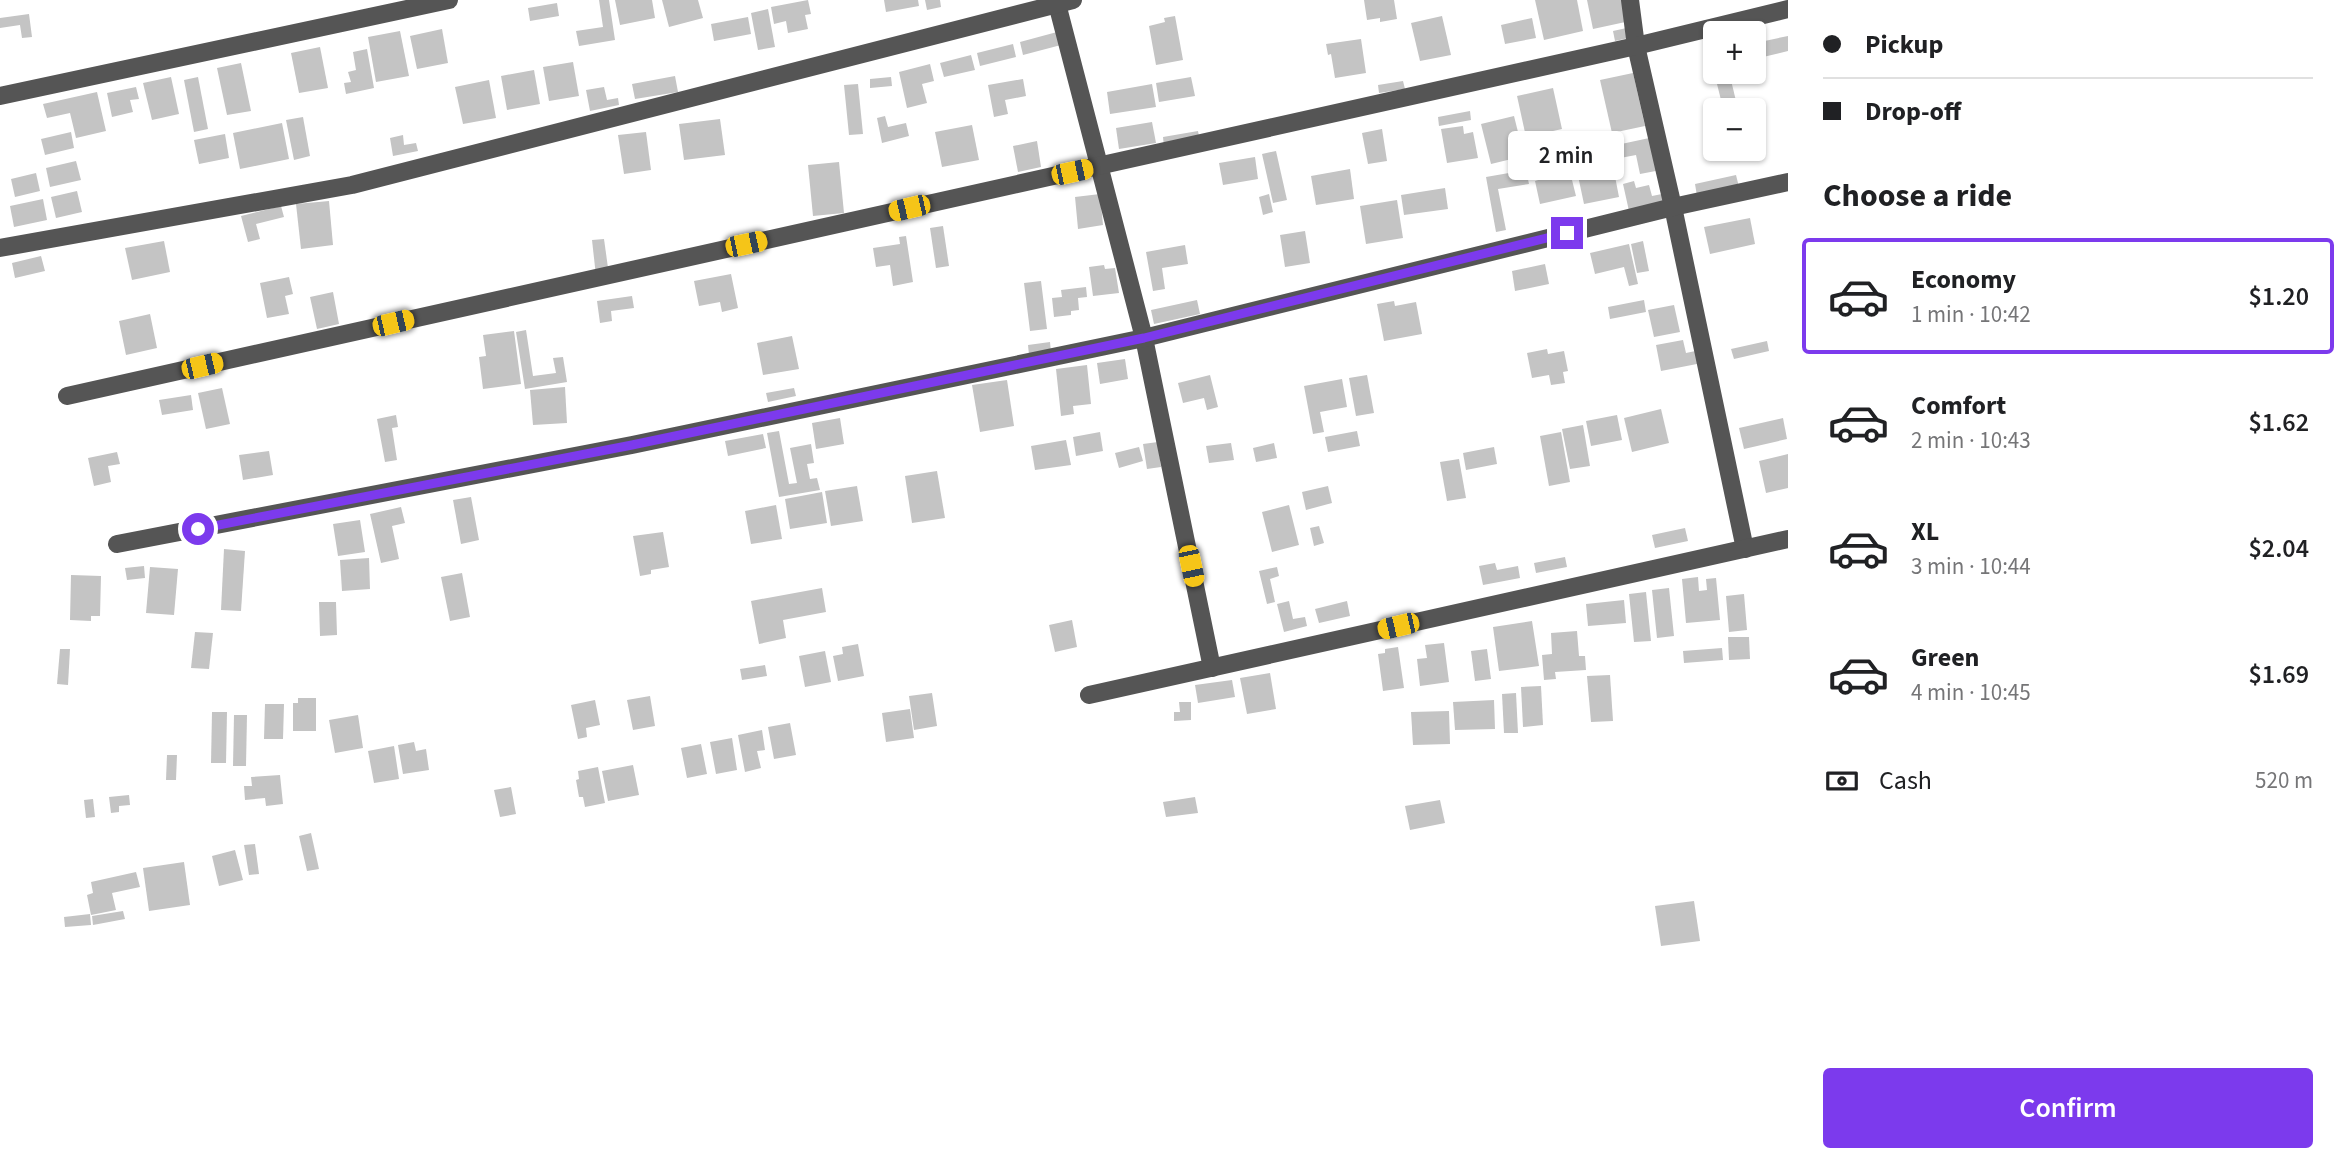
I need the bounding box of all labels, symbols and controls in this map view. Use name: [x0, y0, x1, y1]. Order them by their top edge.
map controls: [1703, 21, 1766, 161]
button: +: [1703, 21, 1766, 84]
text: Pickup: [1865, 26, 1943, 63]
text: Drop-off: [1865, 93, 1961, 130]
button: −: [1703, 98, 1766, 161]
callout: 2 min: [1509, 132, 1625, 180]
text: 2 min: [1539, 139, 1593, 172]
car: [1050, 157, 1095, 187]
text: Choose a ride: [1823, 173, 2012, 219]
car: [887, 193, 932, 223]
route end: [1551, 217, 1583, 249]
car: [724, 229, 769, 259]
text: Economy: [1911, 261, 2016, 298]
icon: car: [1827, 265, 1890, 328]
text: $1.20: [2248, 278, 2309, 315]
text: 1 min · 10:42: [1911, 298, 2031, 331]
car: [371, 308, 416, 338]
car: [180, 351, 225, 381]
text: Comfort: [1911, 387, 2006, 424]
icon: car: [1827, 391, 1890, 454]
text: $1.62: [2248, 404, 2309, 441]
text: 2 min · 10:43: [1911, 424, 2031, 457]
route start: [182, 513, 214, 545]
text: XL: [1911, 513, 1939, 550]
icon: car: [1827, 517, 1890, 580]
text: $2.04: [2248, 530, 2309, 567]
car: [1177, 543, 1206, 589]
text: 3 min · 10:44: [1911, 550, 2031, 583]
car: [1376, 611, 1421, 641]
text: Green: [1911, 639, 1979, 676]
icon: car: [1827, 643, 1890, 706]
text: $1.69: [2248, 656, 2309, 693]
text: 4 min · 10:45: [1911, 676, 2031, 709]
icon: cash: [1823, 762, 1861, 800]
text: Cash: [1879, 762, 1932, 799]
text: 520 m: [2255, 764, 2313, 797]
button: Confirm: [1823, 1068, 2313, 1148]

